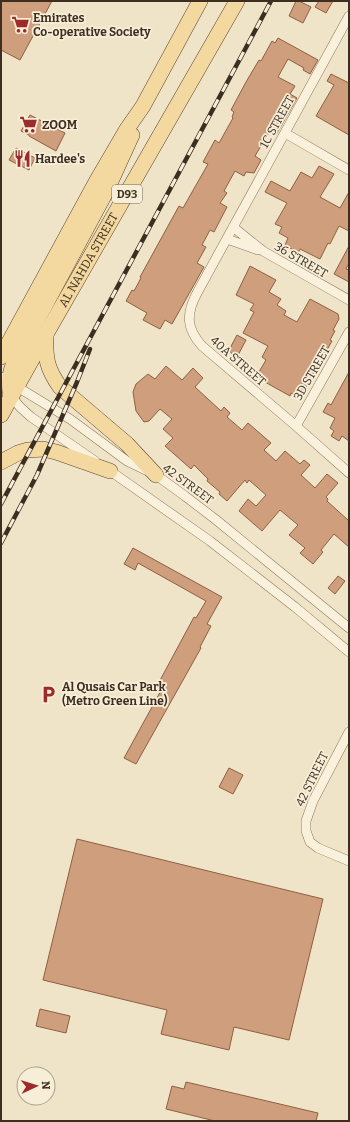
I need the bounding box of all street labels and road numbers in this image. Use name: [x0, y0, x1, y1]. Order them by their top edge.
street label: 1C STREET: [257, 93, 297, 151]
road number: D93: [112, 185, 142, 203]
street label: AL NAHDA STREET: [56, 210, 121, 310]
street label: 36 STREET: [272, 239, 330, 281]
street label: 40A STREET: [208, 333, 268, 389]
street label: 3D STREET: [291, 343, 333, 403]
street label: 42 STREET: [160, 461, 216, 507]
street label: 42 STREET: [293, 749, 331, 809]

